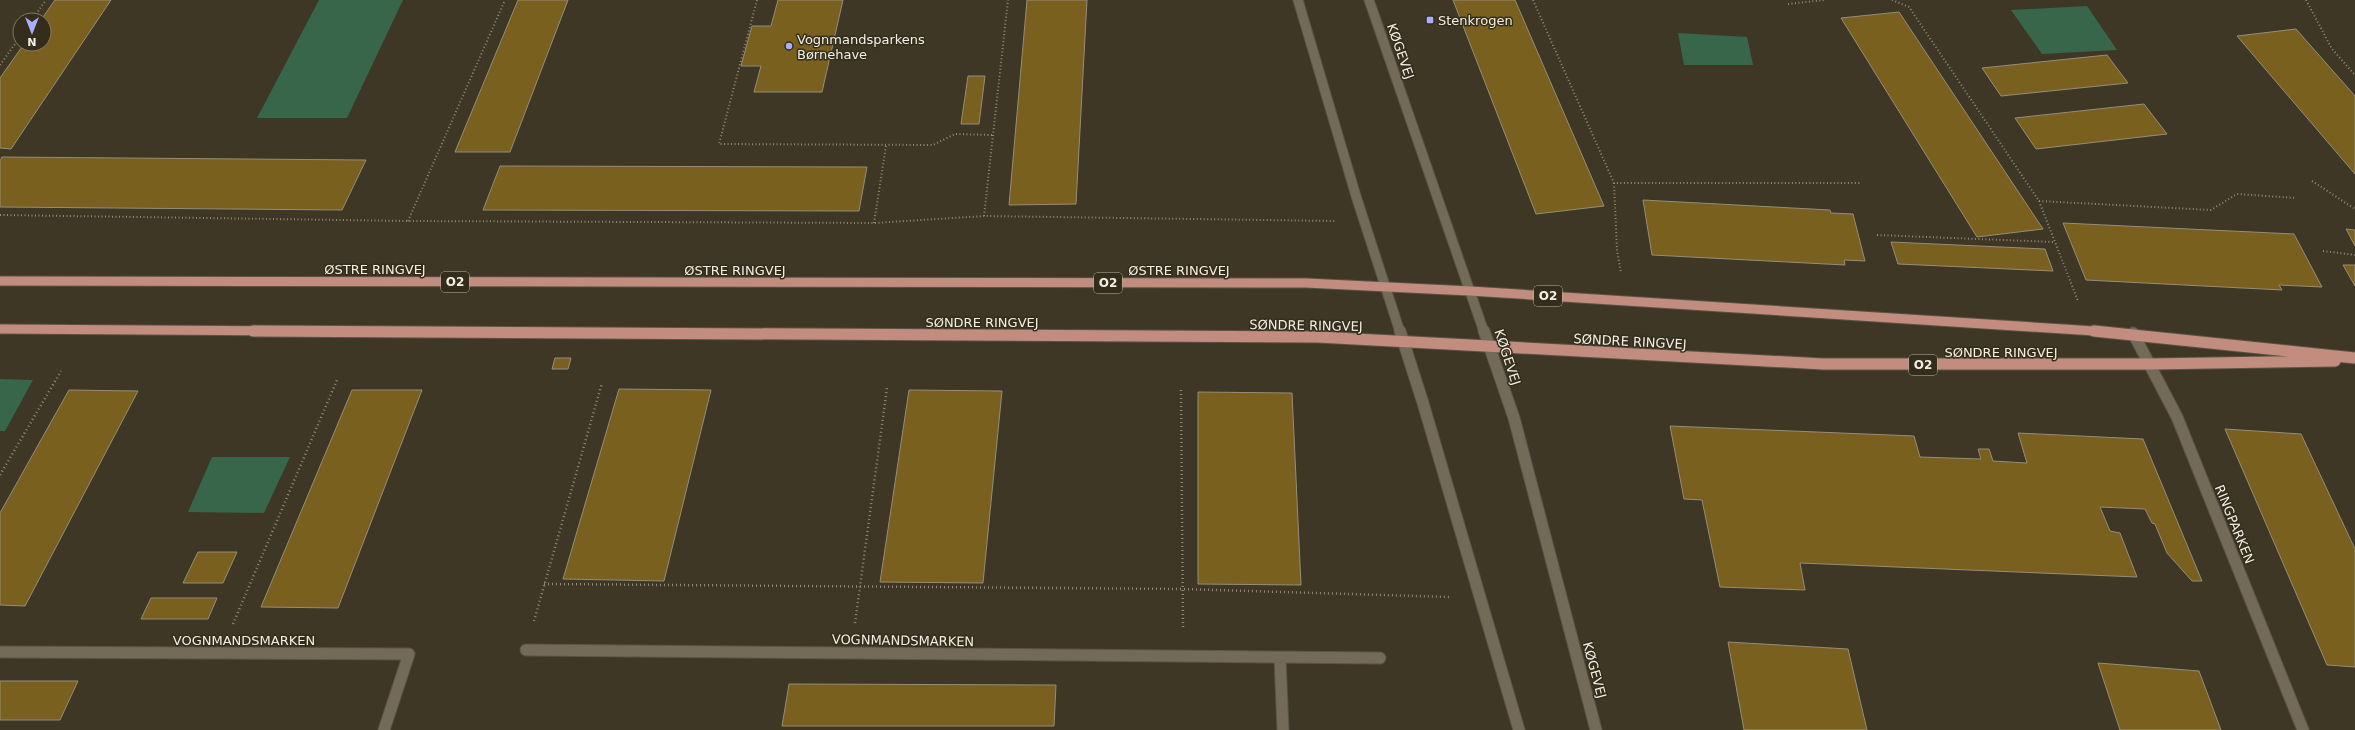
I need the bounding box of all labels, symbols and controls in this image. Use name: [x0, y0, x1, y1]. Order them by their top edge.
north arrow: [12, 12, 52, 52]
place label: Stenkrogen: [1438, 13, 1513, 28]
marker: Stenkrogen: [1425, 15, 1435, 25]
street label: KØGEVEJ: [1384, 21, 1417, 81]
place label: Vognmandsparkens Børnehave: [797, 32, 925, 62]
text: N: [27, 35, 37, 48]
marker: Vognmandsparkens Børnehave: [784, 41, 794, 51]
street label: ØSTRE RINGVEJ: [324, 262, 426, 277]
street label: ØSTRE RINGVEJ: [684, 263, 786, 278]
street label: ØSTRE RINGVEJ: [1128, 263, 1230, 278]
road number: O2: [441, 272, 469, 292]
road number: O2: [1094, 273, 1122, 293]
road number: O2: [1534, 286, 1562, 306]
street label: SØNDRE RINGVEJ: [925, 315, 1039, 330]
street label: SØNDRE RINGVEJ: [1249, 317, 1363, 334]
street label: KØGEVEJ: [1491, 327, 1524, 387]
street label: SØNDRE RINGVEJ: [1573, 331, 1687, 352]
street label: SØNDRE RINGVEJ: [1944, 345, 2058, 360]
road number: O2: [1909, 355, 1937, 375]
street label: RINGPARKEN: [2212, 482, 2257, 566]
street label: VOGNMANDSMARKEN: [832, 632, 974, 649]
street label: VOGNMANDSMARKEN: [173, 633, 315, 648]
street label: KØGEVEJ: [1580, 640, 1609, 700]

